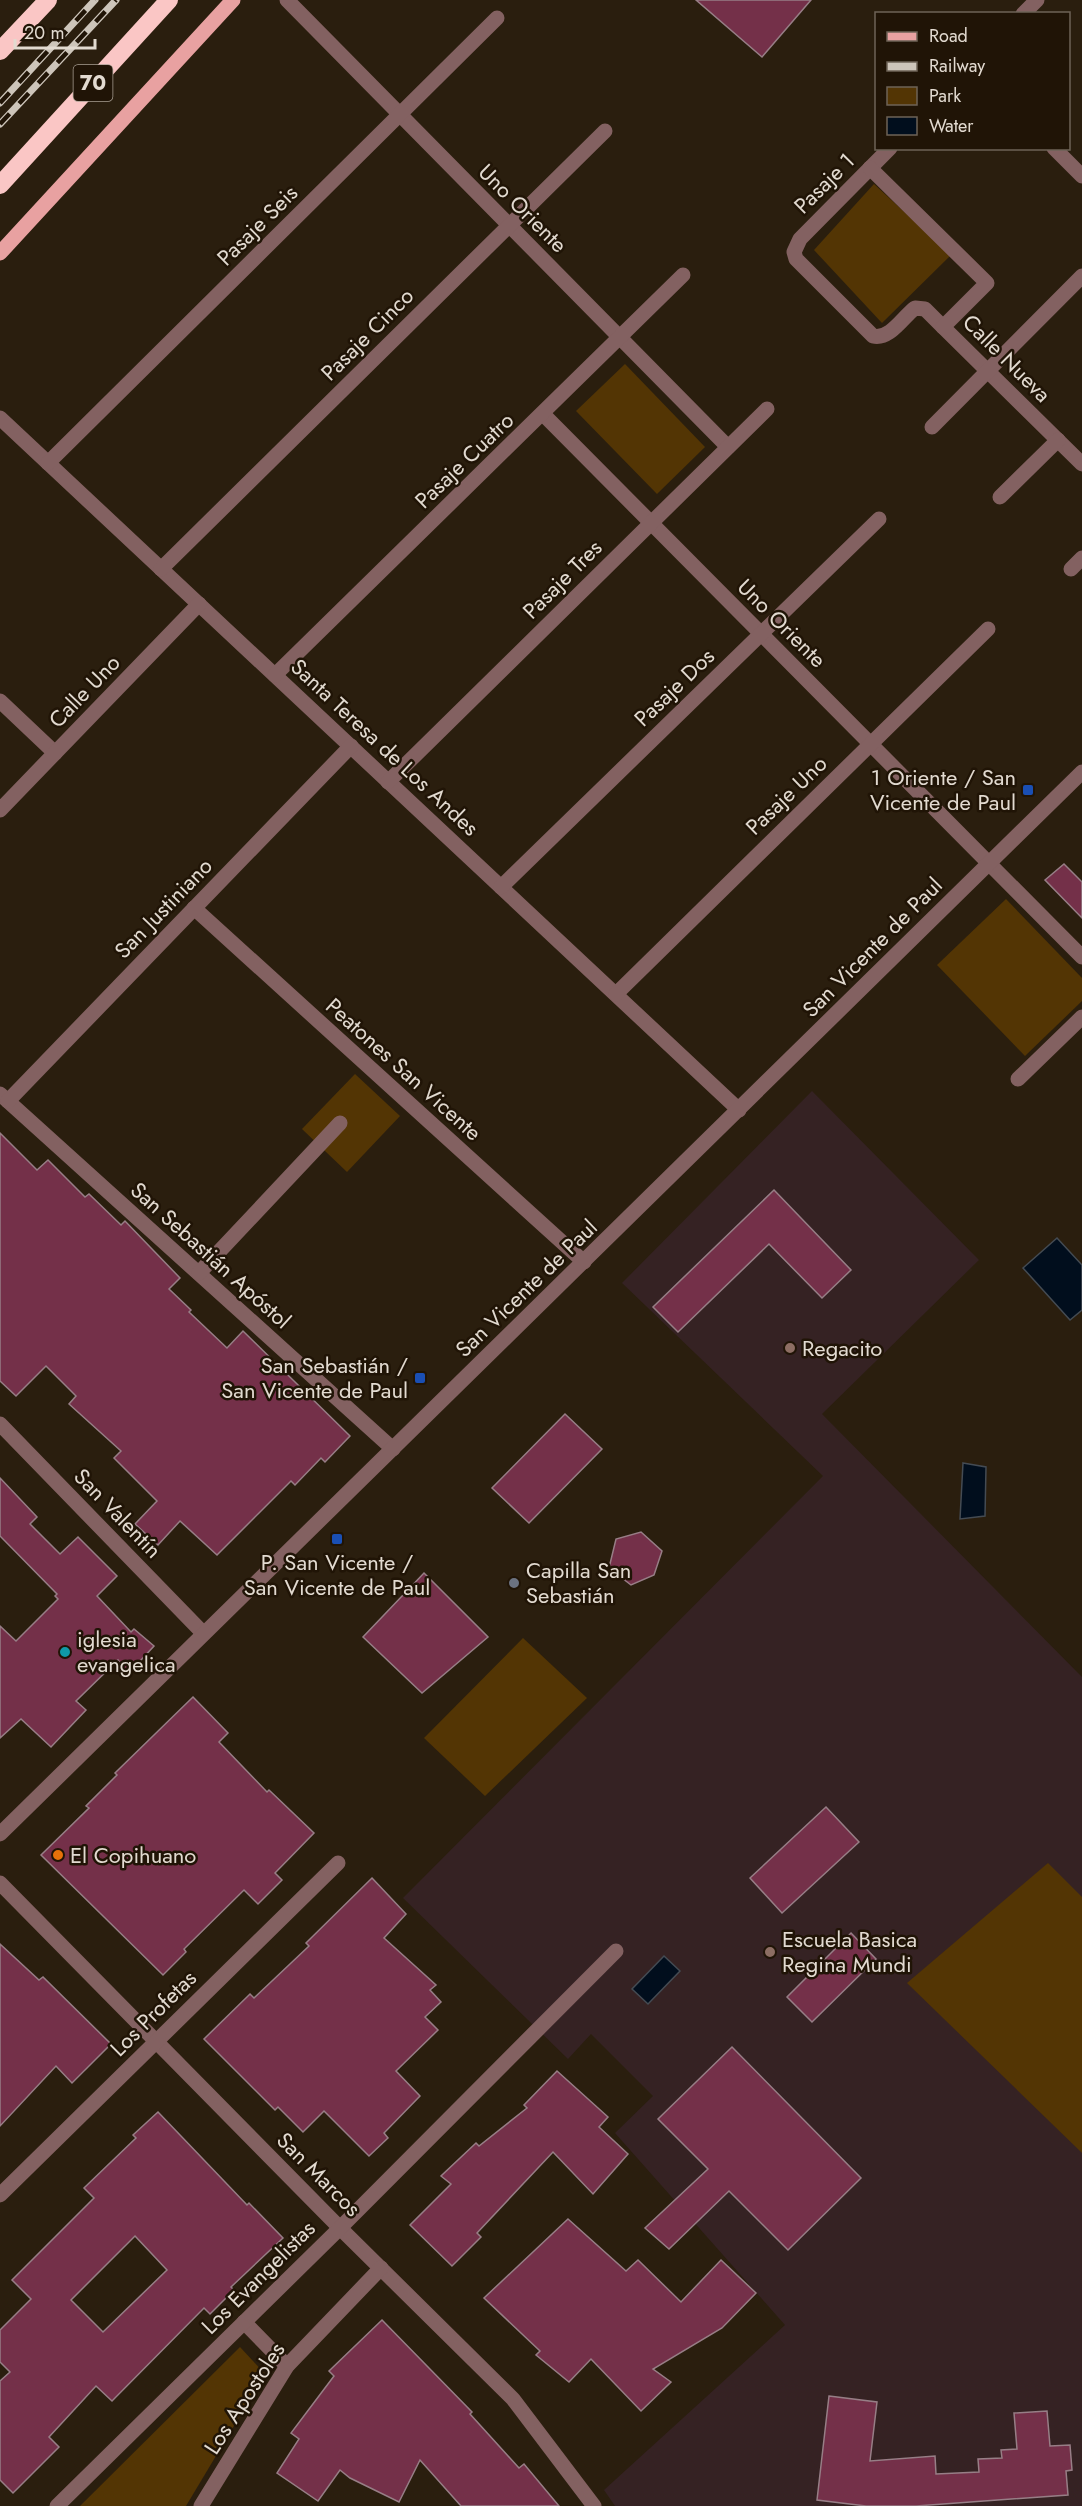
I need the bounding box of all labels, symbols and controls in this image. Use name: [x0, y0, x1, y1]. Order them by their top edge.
scale bar: [15, 12, 94, 50]
legend: [875, 12, 1070, 150]
text: 20 m: [24, 20, 64, 46]
text: Road: [929, 23, 968, 49]
text: Railway: [929, 53, 985, 79]
road number: 70: [74, 65, 112, 101]
text: Park: [929, 83, 961, 109]
text: Water: [929, 113, 974, 139]
street label: Pasaje 1: [786, 145, 862, 221]
street label: Uno Oriente: [471, 156, 575, 260]
street label: Pasaje Seis: [209, 177, 305, 273]
street label: Pasaje Cinco: [313, 280, 421, 388]
street label: Calle Nueva: [956, 307, 1058, 409]
street label: Pasaje Cuatro: [407, 405, 521, 515]
street label: Pasaje Tres: [515, 532, 609, 626]
street label: Uno Oriente: [730, 571, 834, 675]
street label: Pasaje Dos: [627, 640, 721, 733]
street label: Calle Uno: [41, 647, 127, 735]
street label: Santa Teresa de Los Andes: [284, 651, 486, 843]
street label: Pasaje Uno: [738, 748, 834, 842]
place label: 1 Oriente / San Vicente de Paul: [870, 761, 1016, 818]
marker: 1 Oriente / San Vicente de Paul: [1021, 783, 1035, 797]
street label: San Justiniano: [107, 851, 219, 965]
street label: San Vicente de Paul: [795, 870, 949, 1024]
street label: Peatones San Vicente: [319, 990, 489, 1148]
street label: San Sebastián Apóstol: [124, 1174, 298, 1336]
street label: San Vicente de Paul: [448, 1212, 604, 1364]
place label: Regacito: [802, 1332, 882, 1364]
marker: Regacito: [783, 1341, 797, 1355]
place label: San Sebastián / San Vicente de Paul: [221, 1349, 408, 1406]
marker: San Sebastián / San Vicente de Paul: [413, 1371, 427, 1385]
street label: San Valentín: [67, 1461, 169, 1565]
marker: P. San Vicente / San Vicente de Paul: [330, 1532, 344, 1546]
place label: P. San Vicente / San Vicente de Paul: [244, 1546, 430, 1603]
place label: Capilla San Sebastián: [526, 1554, 631, 1611]
marker: Capilla San Sebastián: [507, 1576, 521, 1590]
place label: iglesia evangelica: [77, 1623, 176, 1680]
marker: iglesia evangelica: [58, 1645, 72, 1659]
place label: El Copihuano: [70, 1839, 196, 1871]
marker: El Copihuano: [51, 1848, 65, 1862]
place label: Escuela Basica Regina Mundi: [782, 1923, 917, 1980]
marker: Escuela Basica Regina Mundi: [763, 1945, 777, 1959]
street label: Los Profetas: [103, 1963, 203, 2063]
street label: San Marcos: [270, 2125, 369, 2224]
street label: Los Evangelistas: [194, 2213, 322, 2341]
street label: Los Apostoles: [196, 2336, 292, 2460]

